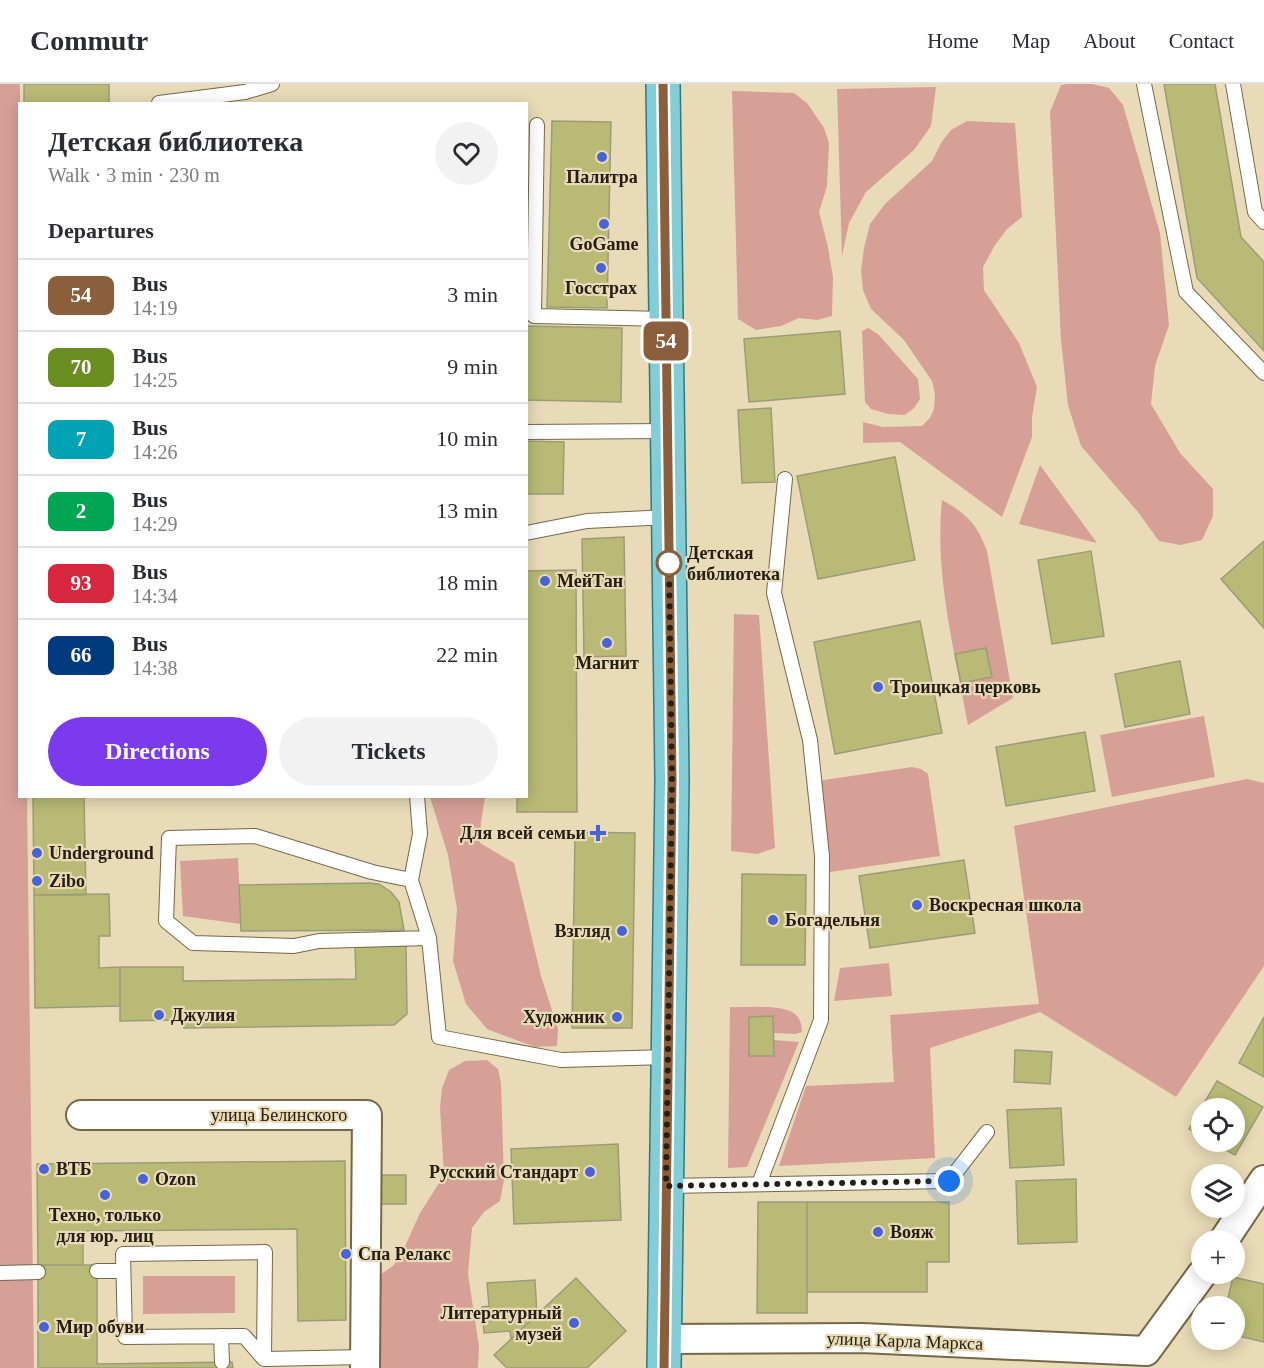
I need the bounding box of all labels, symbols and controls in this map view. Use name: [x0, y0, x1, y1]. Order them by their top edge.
text: Commutr: [30, 25, 148, 56]
text: Home: [927, 29, 979, 53]
text: Map: [1012, 29, 1050, 53]
text: About: [1083, 29, 1136, 53]
text: Contact: [1169, 29, 1234, 53]
button: heart: [435, 122, 498, 185]
text: Детская библиотека: [48, 126, 303, 157]
marker: Палитра: [595, 150, 609, 164]
text: Walk · 3 min · 230 m: [48, 164, 220, 186]
place label: Палитра: [566, 167, 638, 187]
marker: GoGame: [597, 217, 611, 231]
text: Departures: [48, 218, 154, 243]
place label: GoGame: [570, 234, 639, 254]
marker: Госстрах: [594, 261, 608, 275]
text: Bus: [132, 271, 167, 296]
place label: Госстрах: [565, 278, 637, 298]
text: 3 min: [447, 282, 498, 307]
text: 54: [71, 283, 92, 307]
text: 14:19: [132, 297, 178, 319]
line badge: 54: [639, 322, 693, 360]
text: 54: [656, 329, 677, 353]
text: Bus: [132, 343, 167, 368]
text: 9 min: [447, 354, 498, 379]
text: 70: [71, 355, 92, 379]
text: 14:25: [132, 369, 178, 391]
text: Bus: [132, 415, 167, 440]
text: 10 min: [436, 426, 498, 451]
text: 7: [76, 427, 86, 451]
text: 14:26: [132, 441, 178, 463]
text: Bus: [132, 487, 167, 512]
text: 13 min: [436, 498, 498, 523]
text: 2: [76, 499, 86, 523]
text: 14:29: [132, 513, 178, 535]
place label: Детская библиотека: [687, 543, 780, 584]
marker: Детская библиотека: [656, 550, 682, 576]
text: Bus: [132, 559, 167, 584]
text: 18 min: [436, 570, 498, 595]
text: 93: [71, 571, 92, 595]
place label: МейТан: [557, 571, 623, 591]
marker: МейТан: [538, 574, 552, 588]
text: 14:34: [132, 585, 178, 607]
text: Bus: [132, 631, 167, 656]
marker: Магнит: [600, 636, 614, 650]
text: 22 min: [436, 642, 498, 667]
text: 66: [71, 643, 92, 667]
place label: Магнит: [575, 653, 639, 673]
text: 14:38: [132, 657, 178, 679]
place label: Троицкая церковь: [890, 677, 1041, 697]
marker: Троицкая церковь: [871, 680, 885, 694]
button: Directions: [48, 717, 267, 786]
button: Tickets: [279, 717, 498, 786]
place label: Для всей семьи: [460, 823, 586, 843]
marker: Для всей семьи: [591, 826, 605, 840]
place label: Underground: [49, 843, 154, 863]
marker: Underground: [30, 846, 44, 860]
place label: Zibo: [49, 871, 85, 891]
marker: Zibo: [30, 874, 44, 888]
place label: Воскресная школа: [929, 895, 1081, 915]
marker: Воскресная школа: [910, 898, 924, 912]
place label: Богадельня: [785, 910, 880, 930]
marker: Богадельня: [766, 913, 780, 927]
place label: Взгляд: [555, 921, 610, 941]
marker: Взгляд: [615, 924, 629, 938]
place label: Джулия: [171, 1005, 235, 1025]
place label: Художник: [523, 1007, 606, 1027]
marker: Джулия: [152, 1008, 166, 1022]
marker: Художник: [610, 1010, 624, 1024]
map controls: [1191, 1098, 1245, 1350]
button: locate: [1191, 1098, 1245, 1152]
street label: улица Белинского: [211, 1105, 347, 1125]
place label: ВТБ: [56, 1159, 92, 1179]
marker: ВТБ: [37, 1162, 51, 1176]
place label: Русский Стандарт: [429, 1162, 578, 1182]
button: layers: [1191, 1164, 1245, 1218]
marker: Русский Стандарт: [583, 1165, 597, 1179]
your location: [934, 1166, 964, 1196]
place label: Ozon: [155, 1169, 196, 1189]
marker: Ozon: [136, 1172, 150, 1186]
marker: Техно, только для юр. лиц: [98, 1188, 112, 1202]
place label: Техно, только для юр. лиц: [49, 1205, 161, 1246]
place label: Вояж: [890, 1222, 934, 1242]
marker: Вояж: [871, 1225, 885, 1239]
button: +: [1191, 1230, 1245, 1284]
place label: Спа Релакс: [358, 1244, 451, 1264]
marker: Спа Релакс: [339, 1247, 353, 1261]
button: −: [1191, 1296, 1245, 1350]
place label: Литературный музей: [440, 1303, 562, 1344]
marker: Литературный музей: [567, 1316, 581, 1330]
place label: Мир обуви: [56, 1317, 144, 1337]
marker: Мир обуви: [37, 1320, 51, 1334]
street label: улица Карла Маркса: [826, 1328, 984, 1354]

